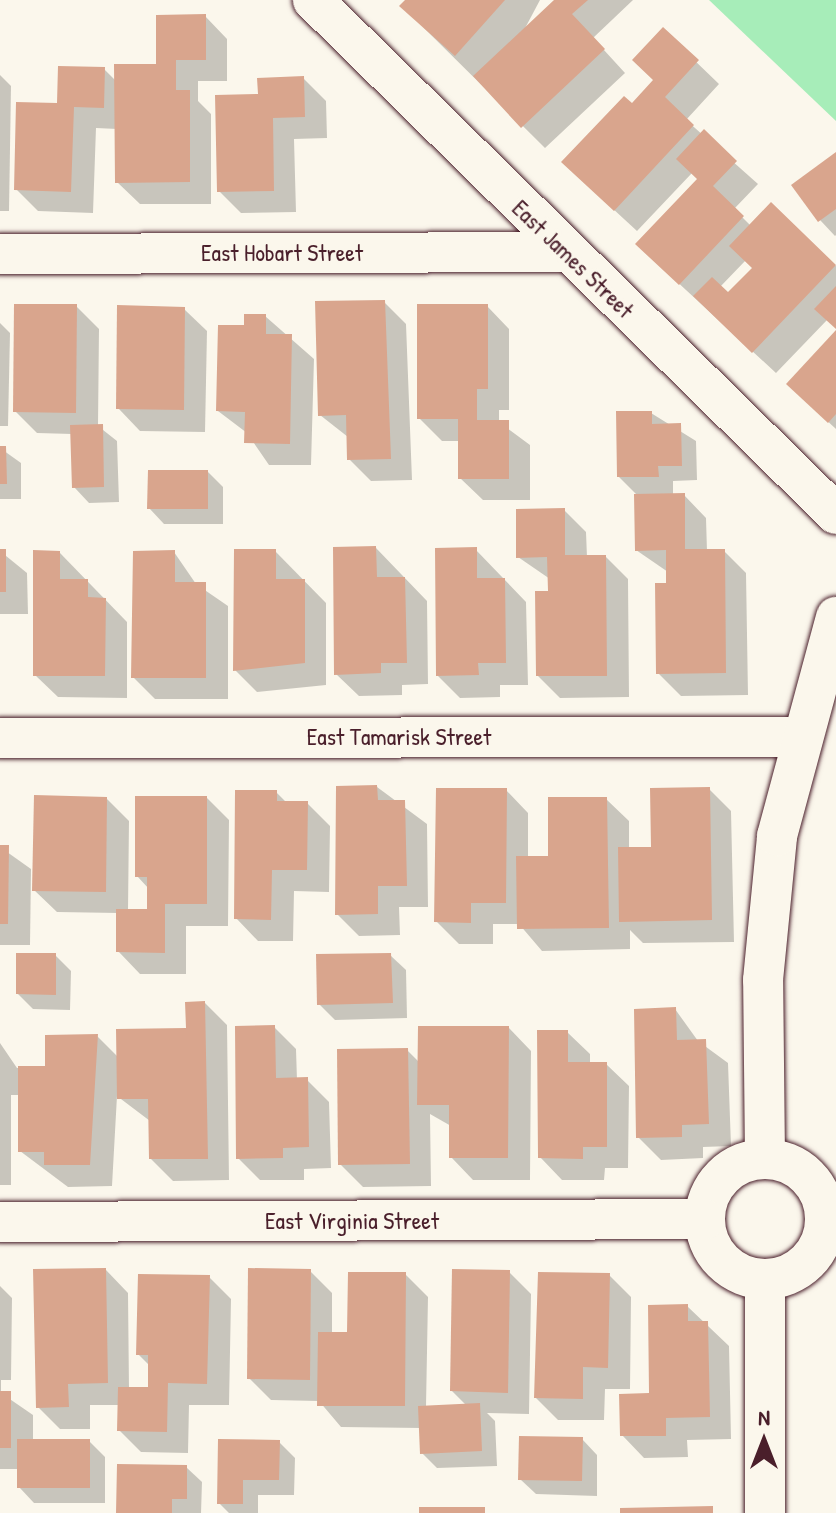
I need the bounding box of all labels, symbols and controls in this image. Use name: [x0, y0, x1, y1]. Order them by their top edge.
street label: East James Street: [506, 194, 640, 324]
street label: East Hobart Street: [201, 239, 363, 267]
street label: East Tamarisk Street: [307, 723, 491, 751]
street label: East Virginia Street: [265, 1207, 439, 1235]
north arrow: [724, 1401, 804, 1481]
text: N: [758, 1402, 770, 1432]

